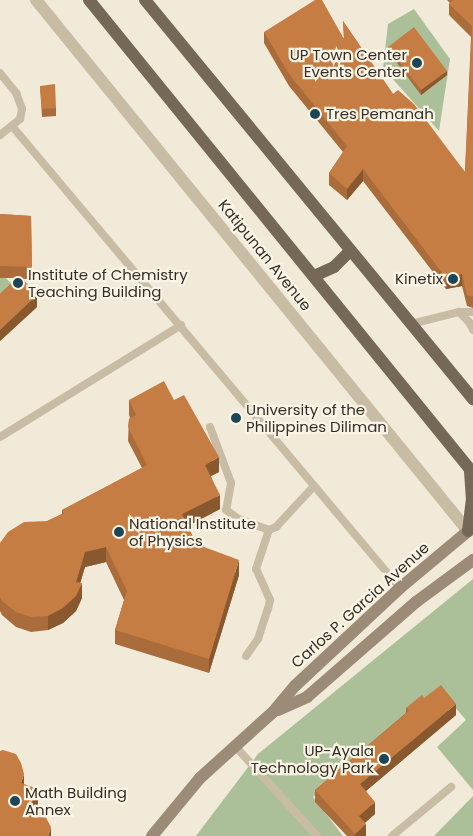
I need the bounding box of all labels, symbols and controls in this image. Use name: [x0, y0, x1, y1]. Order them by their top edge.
place label: UP Town Center Events Center: [290, 45, 407, 80]
marker: UP Town Center Events Center: [411, 57, 423, 69]
place label: Tres Pemanah: [326, 105, 434, 123]
marker: Tres Pemanah: [308, 107, 322, 121]
street label: Katipunan Avenue: [215, 196, 315, 314]
place label: Institute of Chemistry Teaching Building: [28, 265, 188, 300]
place label: Kinetix: [395, 270, 443, 288]
marker: Kinetix: [447, 273, 459, 285]
marker: Institute of Chemistry Teaching Building: [12, 277, 24, 289]
place label: University of the Philippines Diliman: [246, 400, 387, 435]
marker: University of the Philippines Diliman: [230, 412, 242, 424]
place label: National Institute of Physics: [129, 514, 256, 549]
marker: National Institute of Physics: [113, 526, 125, 538]
street label: Carlos P. Garcia Avenue: [287, 538, 433, 672]
place label: UP-Ayala Technology Park: [251, 741, 374, 776]
marker: UP-Ayala Technology Park: [378, 753, 390, 765]
place label: Math Building Annex: [25, 783, 127, 818]
marker: Math Building Annex: [9, 795, 21, 807]

